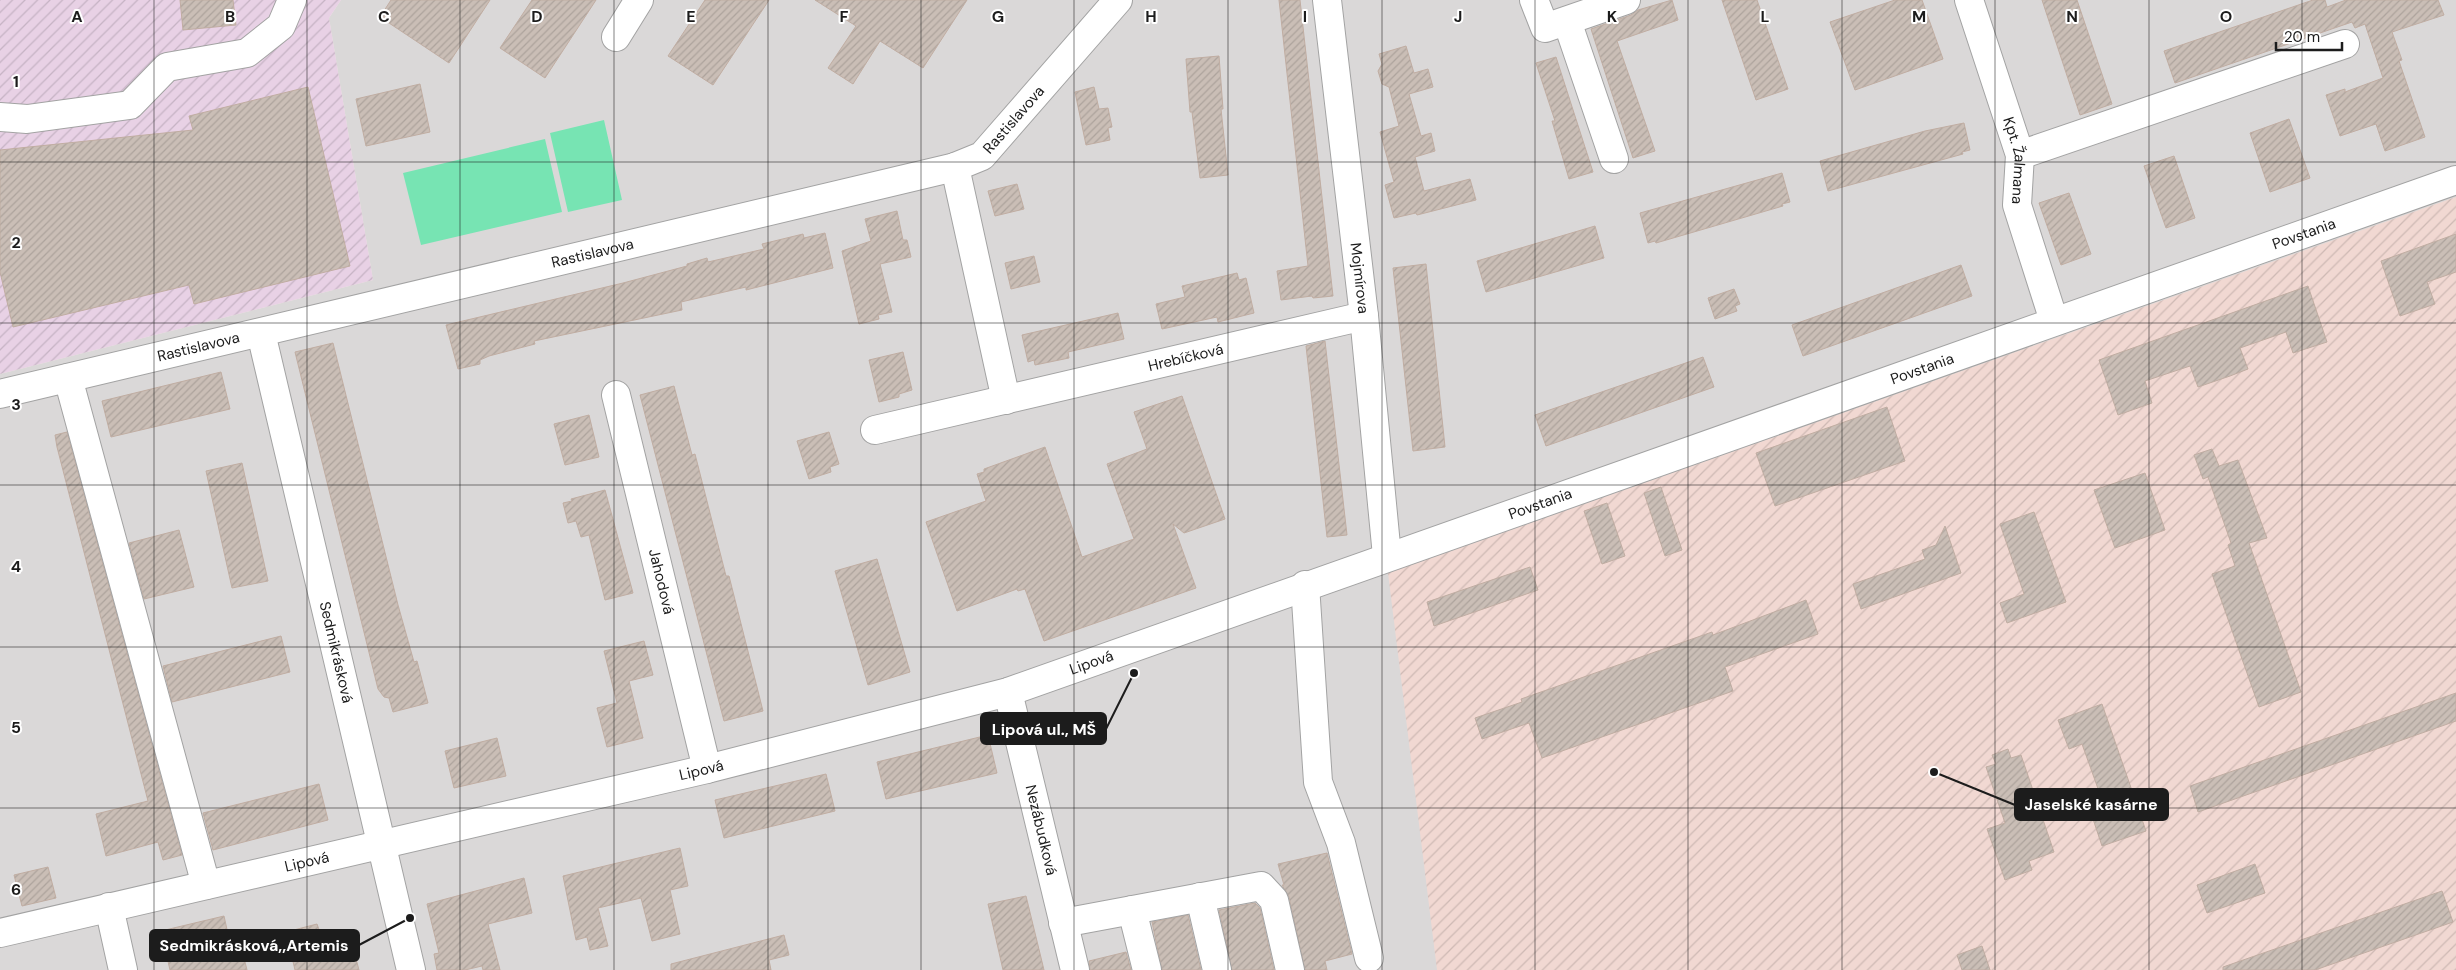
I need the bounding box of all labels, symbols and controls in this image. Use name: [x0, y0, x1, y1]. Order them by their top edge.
text: A: [71, 6, 83, 27]
text: B: [225, 6, 235, 27]
text: C: [378, 6, 390, 27]
text: D: [531, 6, 543, 27]
text: E: [686, 6, 696, 27]
text: F: [840, 6, 849, 27]
text: G: [992, 6, 1004, 27]
text: H: [1145, 6, 1157, 27]
text: I: [1303, 6, 1307, 27]
text: J: [1454, 6, 1462, 27]
text: K: [1607, 6, 1618, 27]
text: L: [1761, 6, 1770, 27]
text: M: [1912, 6, 1926, 27]
text: N: [2066, 6, 2078, 27]
text: O: [2220, 6, 2232, 27]
scale bar: [2276, 20, 2342, 52]
text: 20 m: [2284, 27, 2320, 47]
text: 1: [13, 71, 19, 92]
street label: Rastislavova: [979, 81, 1049, 158]
street label: Kpt. Žalmana: [1998, 114, 2030, 205]
street label: Povstania: [2269, 213, 2338, 254]
text: 2: [11, 232, 21, 253]
street label: Rastislavova: [549, 234, 636, 273]
street label: Mojmírova: [1345, 241, 1374, 315]
street label: Rastislavova: [155, 327, 242, 366]
street label: Hrebíčková: [1146, 339, 1225, 376]
street label: Povstania: [1888, 348, 1957, 389]
text: 3: [11, 394, 21, 415]
street label: Povstania: [1506, 483, 1575, 524]
street label: Jahodová: [644, 547, 679, 616]
text: 4: [11, 556, 21, 577]
street label: Sedmikrásková: [315, 599, 358, 705]
street label: Lipová: [1067, 646, 1116, 679]
callout: Lipová ul., MŠ: [981, 713, 1106, 744]
text: 5: [11, 717, 21, 738]
text: Lipová ul., MŠ: [992, 719, 1096, 740]
street label: Lipová: [677, 755, 726, 785]
street label: Nezábudková: [1021, 783, 1062, 877]
callout: Jaselské kasárne: [2015, 789, 2168, 820]
text: Jaselské kasárne: [2024, 794, 2158, 815]
street label: Lipová: [283, 847, 331, 877]
text: 6: [11, 879, 21, 900]
callout: Sedmikrásková,,Artemis: [150, 930, 359, 961]
text: Sedmikrásková,,Artemis: [160, 935, 348, 956]

